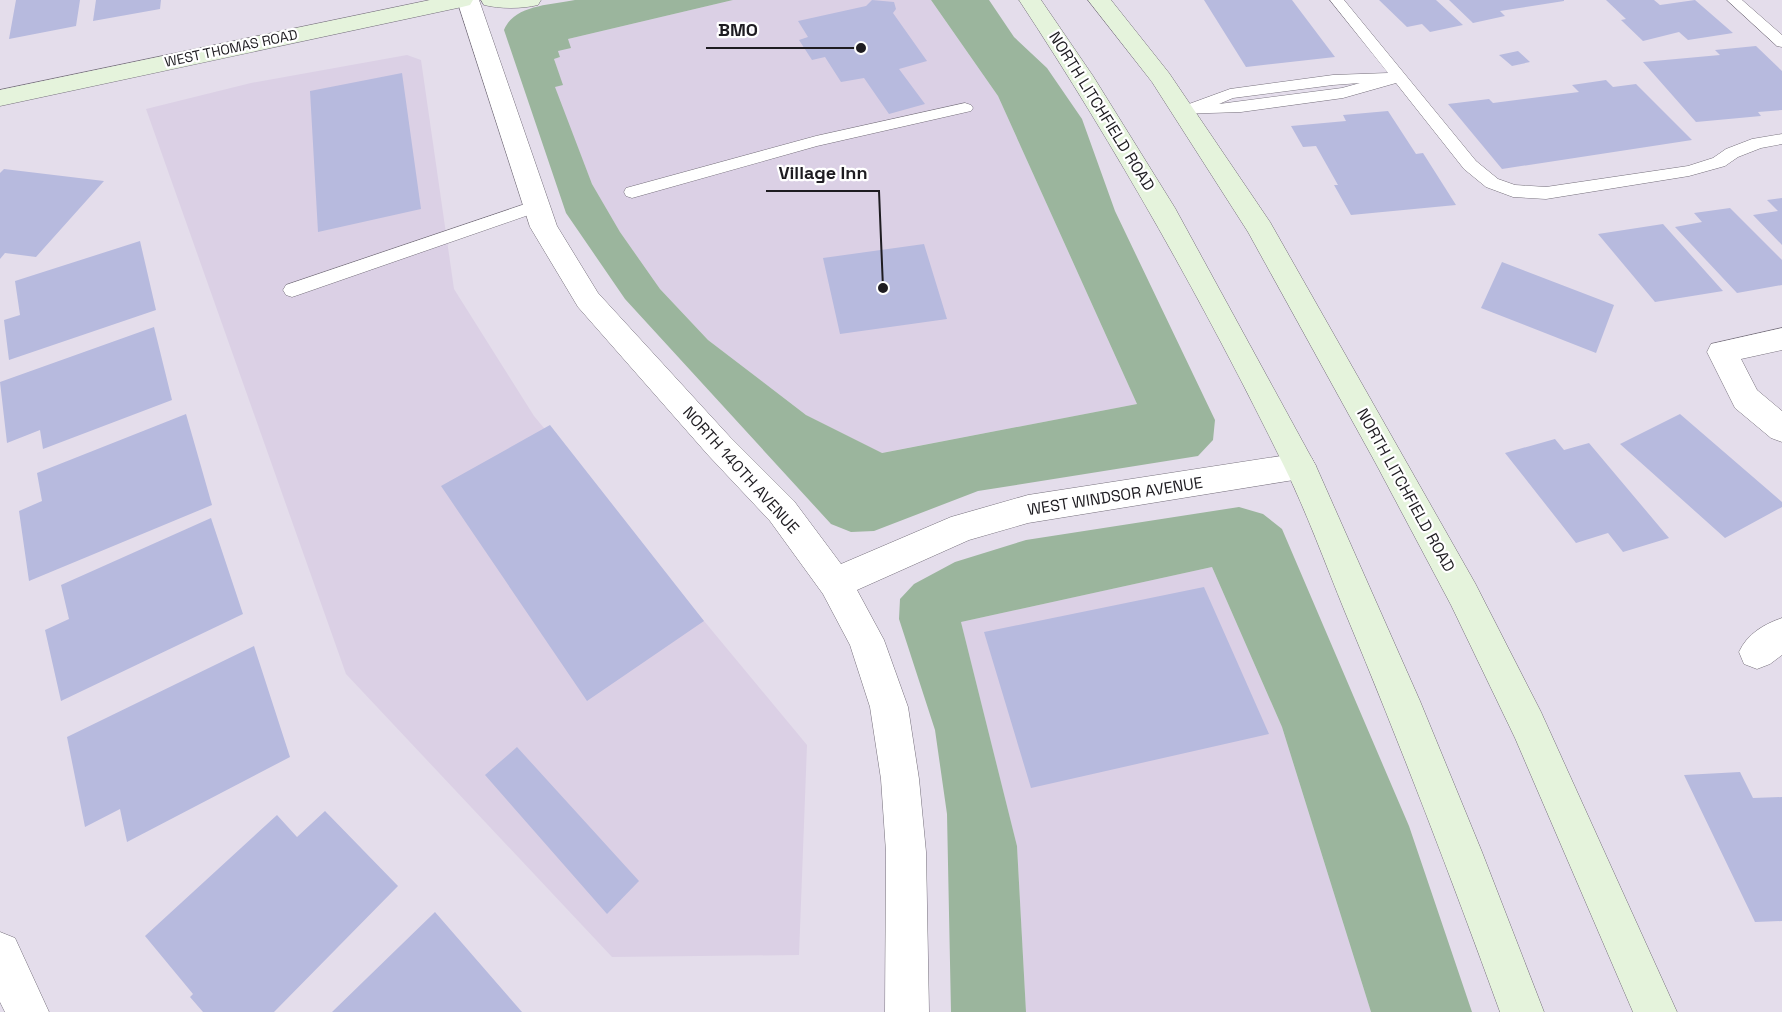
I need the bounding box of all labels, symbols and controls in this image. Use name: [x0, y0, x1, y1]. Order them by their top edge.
callout: BMO: [706, 12, 770, 48]
text: BMO: [718, 18, 758, 41]
street label: WEST THOMAS ROAD: [163, 25, 299, 71]
street label: NORTH LITCHFIELD ROAD: [1044, 27, 1160, 195]
callout: Village Inn: [766, 155, 879, 191]
text: Village Inn: [778, 161, 868, 184]
street label: NORTH 140TH AVENUE: [678, 402, 804, 538]
street label: NORTH LITCHFIELD ROAD: [1352, 404, 1460, 576]
street label: WEST WINDSOR AVENUE: [1026, 472, 1204, 520]

